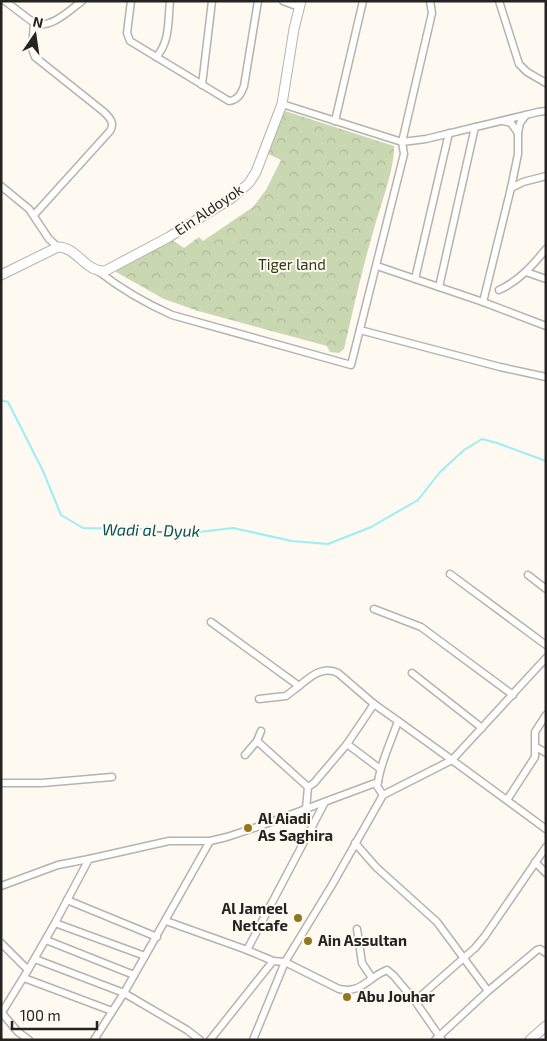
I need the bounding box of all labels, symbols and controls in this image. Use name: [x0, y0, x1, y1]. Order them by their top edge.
north arrow: [10, 10, 60, 60]
text: N: [31, 12, 45, 31]
street label: Ein Aldoyok: [171, 180, 246, 239]
park label: Tiger land: [258, 255, 326, 273]
water label: Wadi al-Dyuk: [102, 519, 200, 541]
place label: Al Aiadi As Saghira: [258, 809, 333, 844]
marker: Al Aiadi As Saghira: [242, 822, 254, 834]
place label: Al Jameel Netcafe: [221, 899, 288, 934]
marker: Al Jameel Netcafe: [292, 912, 304, 924]
place label: Ain Assultan: [318, 931, 407, 949]
marker: Ain Assultan: [302, 935, 314, 947]
place label: Abu Jouhar: [357, 987, 435, 1005]
marker: Abu Jouhar: [341, 991, 353, 1003]
scale bar: [12, 998, 98, 1030]
text: 100 m: [20, 1006, 61, 1024]

